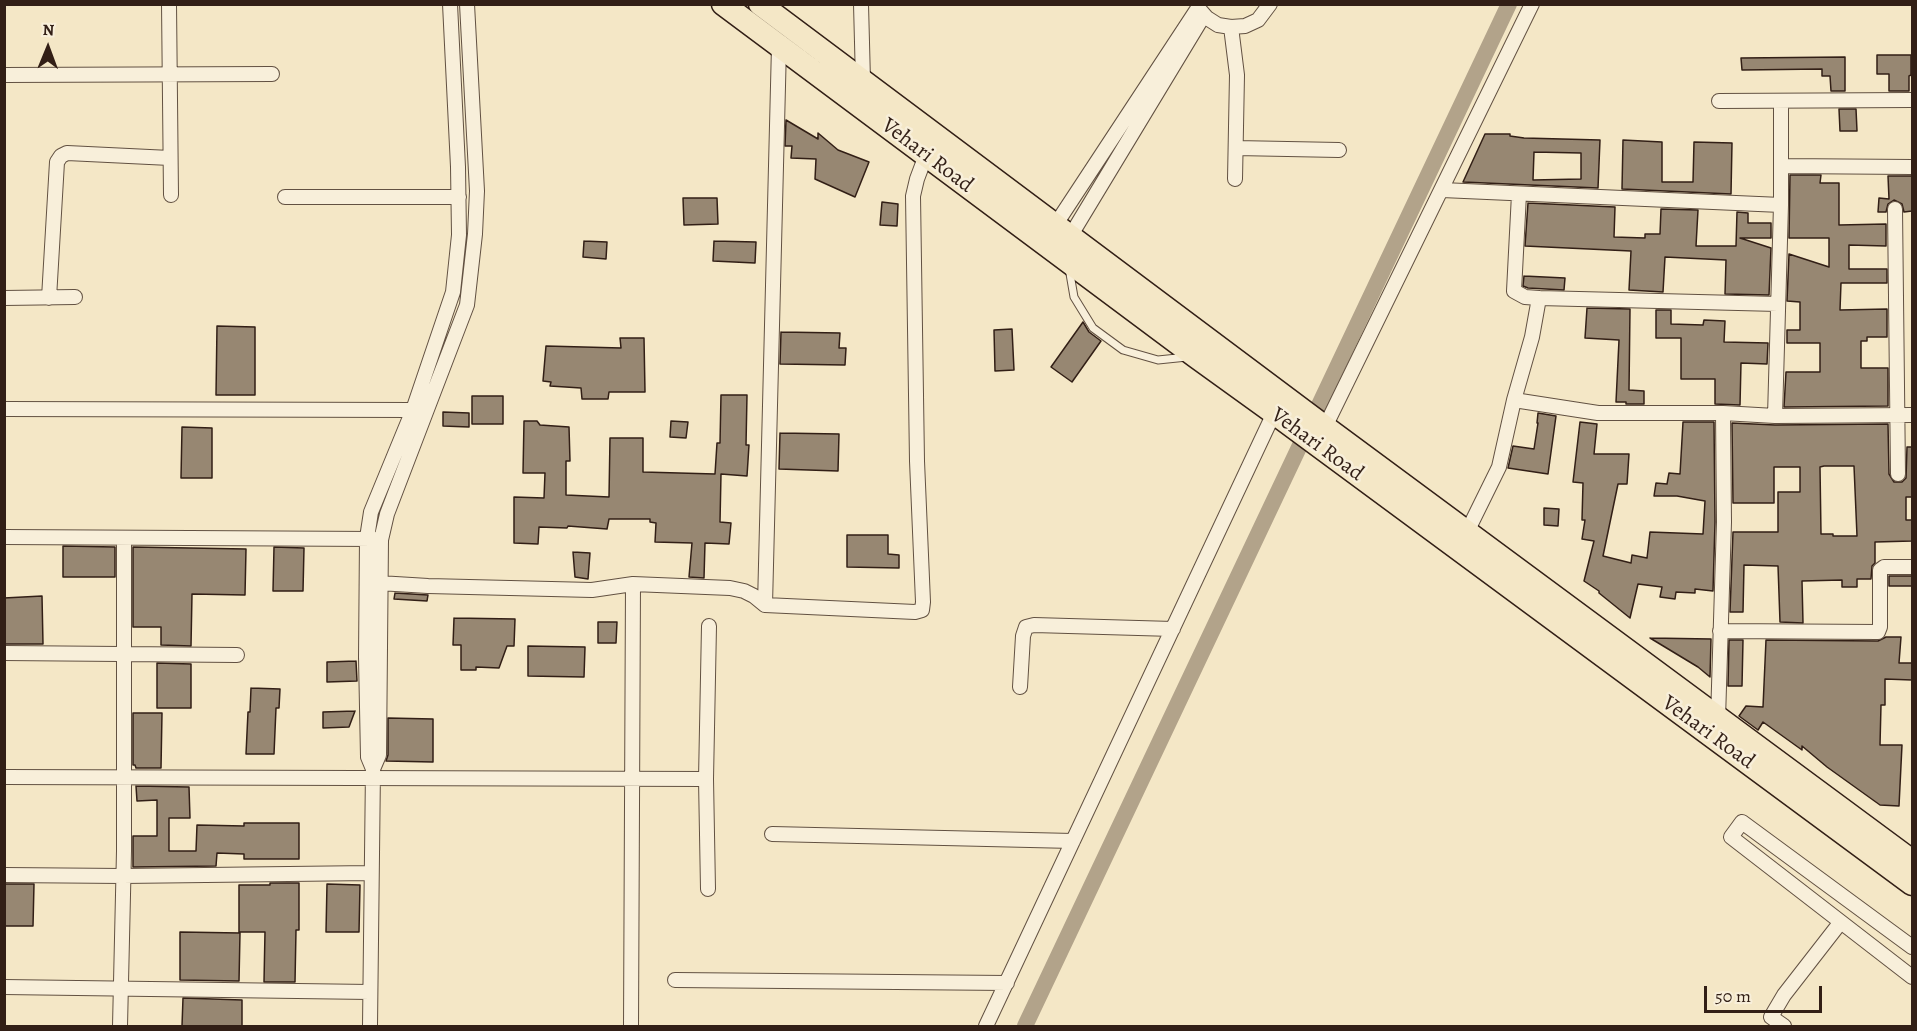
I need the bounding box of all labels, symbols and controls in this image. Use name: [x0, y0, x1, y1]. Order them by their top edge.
north arrow: [18, 18, 78, 78]
text: N: [42, 19, 54, 41]
street label: Vehari Road: [876, 113, 978, 199]
street label: Vehari Road: [1265, 402, 1369, 488]
street label: Vehari Road: [1656, 690, 1760, 776]
scale bar: [1707, 974, 1826, 1012]
text: 50 m: [1715, 984, 1751, 1008]

